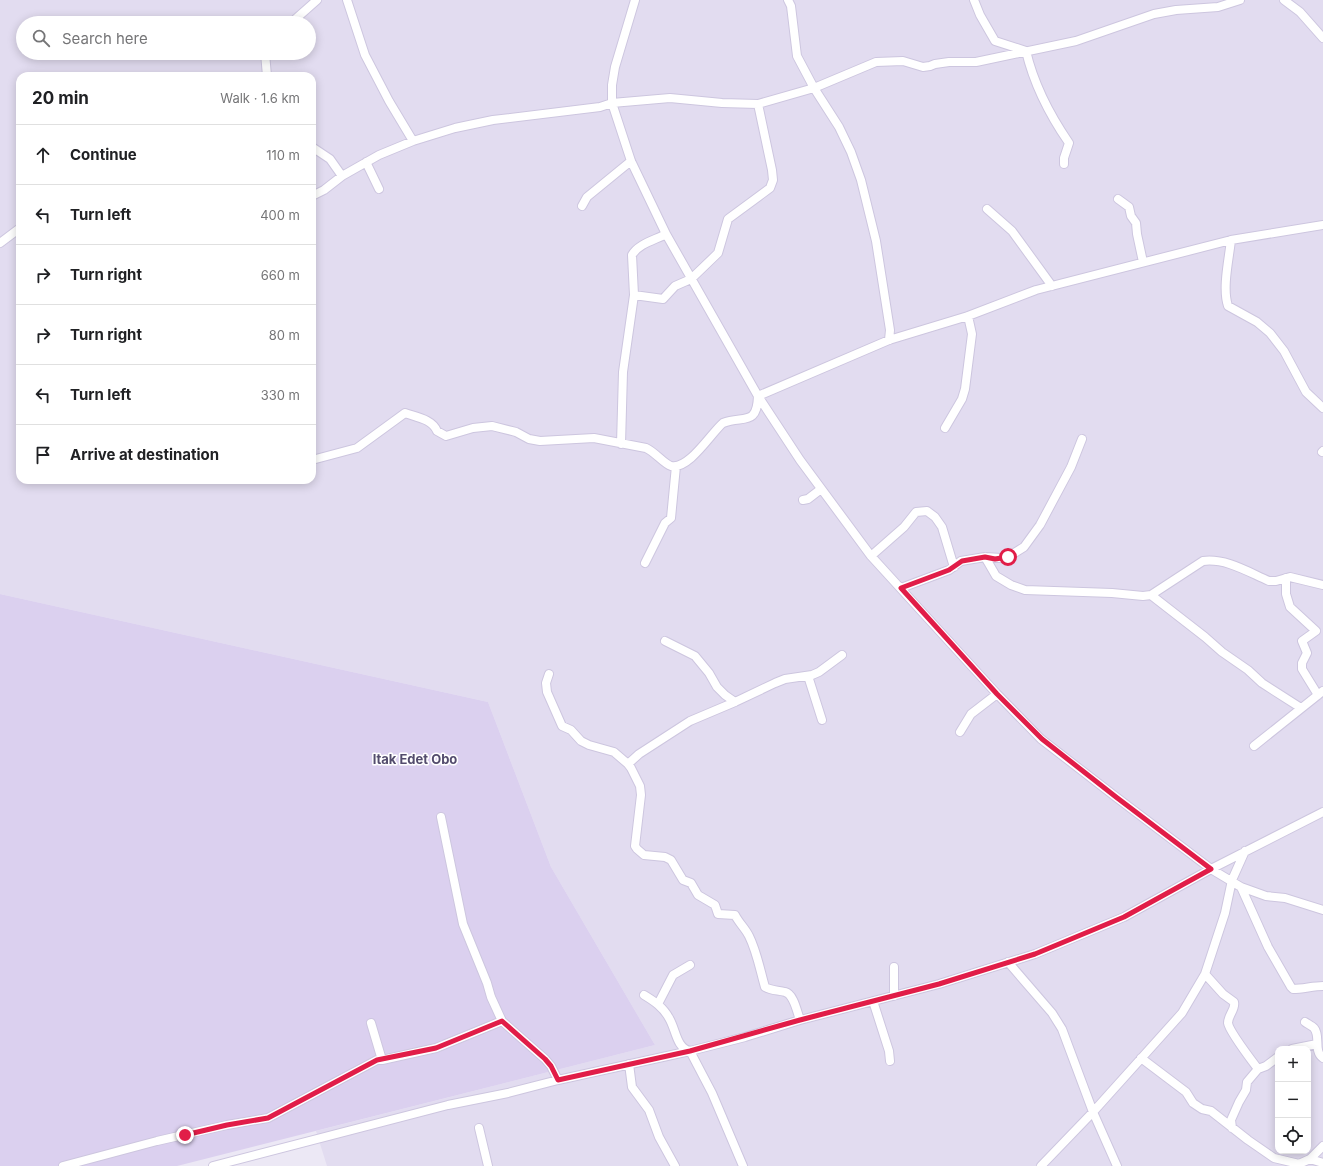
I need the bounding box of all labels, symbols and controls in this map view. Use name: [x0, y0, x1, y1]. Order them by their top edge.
search box: [16, 16, 316, 60]
icon: search: [30, 27, 52, 49]
text: Search here: [62, 29, 148, 48]
text: 20 min: [32, 88, 89, 108]
text: Walk · 1.6 km: [220, 90, 300, 106]
icon: ahead: [32, 144, 54, 166]
text: Continue: [70, 145, 137, 164]
text: 110 m: [266, 147, 300, 163]
icon: left: [32, 204, 54, 226]
text: Turn left: [70, 205, 131, 224]
text: 400 m: [260, 207, 300, 223]
icon: right: [32, 264, 54, 286]
text: Turn right: [70, 265, 142, 284]
text: 660 m: [261, 267, 300, 283]
icon: right: [32, 324, 54, 346]
text: Turn right: [70, 325, 142, 344]
text: 80 m: [269, 327, 300, 343]
icon: left: [32, 384, 54, 406]
text: Turn left: [70, 385, 131, 404]
text: 330 m: [261, 387, 300, 403]
icon: arrive: [32, 444, 54, 466]
text: Arrive at destination: [70, 445, 219, 464]
route start: [999, 548, 1017, 566]
district label: Itak Edet Obo: [373, 751, 457, 767]
map controls: [1275, 1046, 1311, 1154]
button: +: [1275, 1046, 1311, 1082]
button: −: [1275, 1082, 1311, 1118]
button: locate: [1275, 1118, 1311, 1154]
route end: [176, 1126, 194, 1144]

